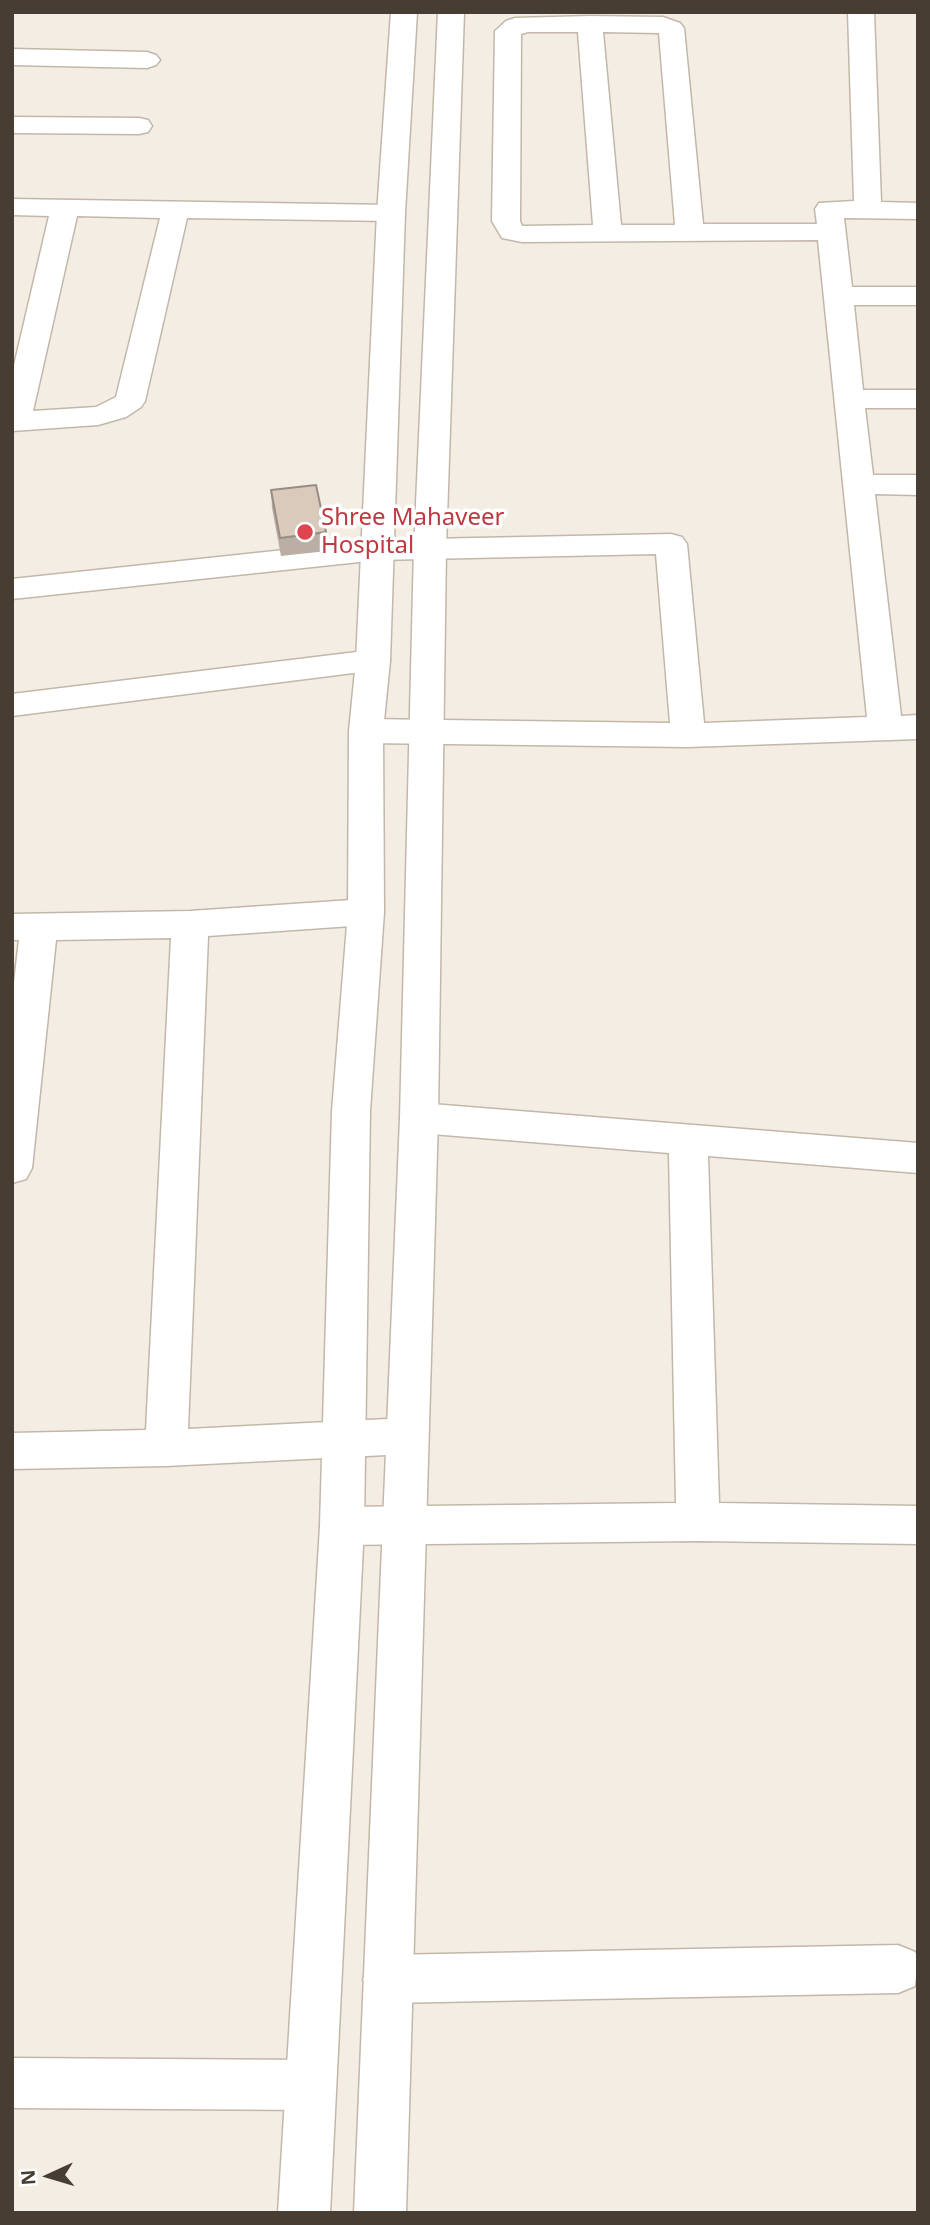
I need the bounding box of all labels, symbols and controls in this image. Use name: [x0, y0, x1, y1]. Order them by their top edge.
place label: Shree Mahaveer Hospital: [321, 504, 504, 560]
marker: Shree Mahaveer Hospital: [295, 522, 315, 542]
north arrow: [14, 2141, 84, 2211]
text: N: [15, 2169, 42, 2186]

